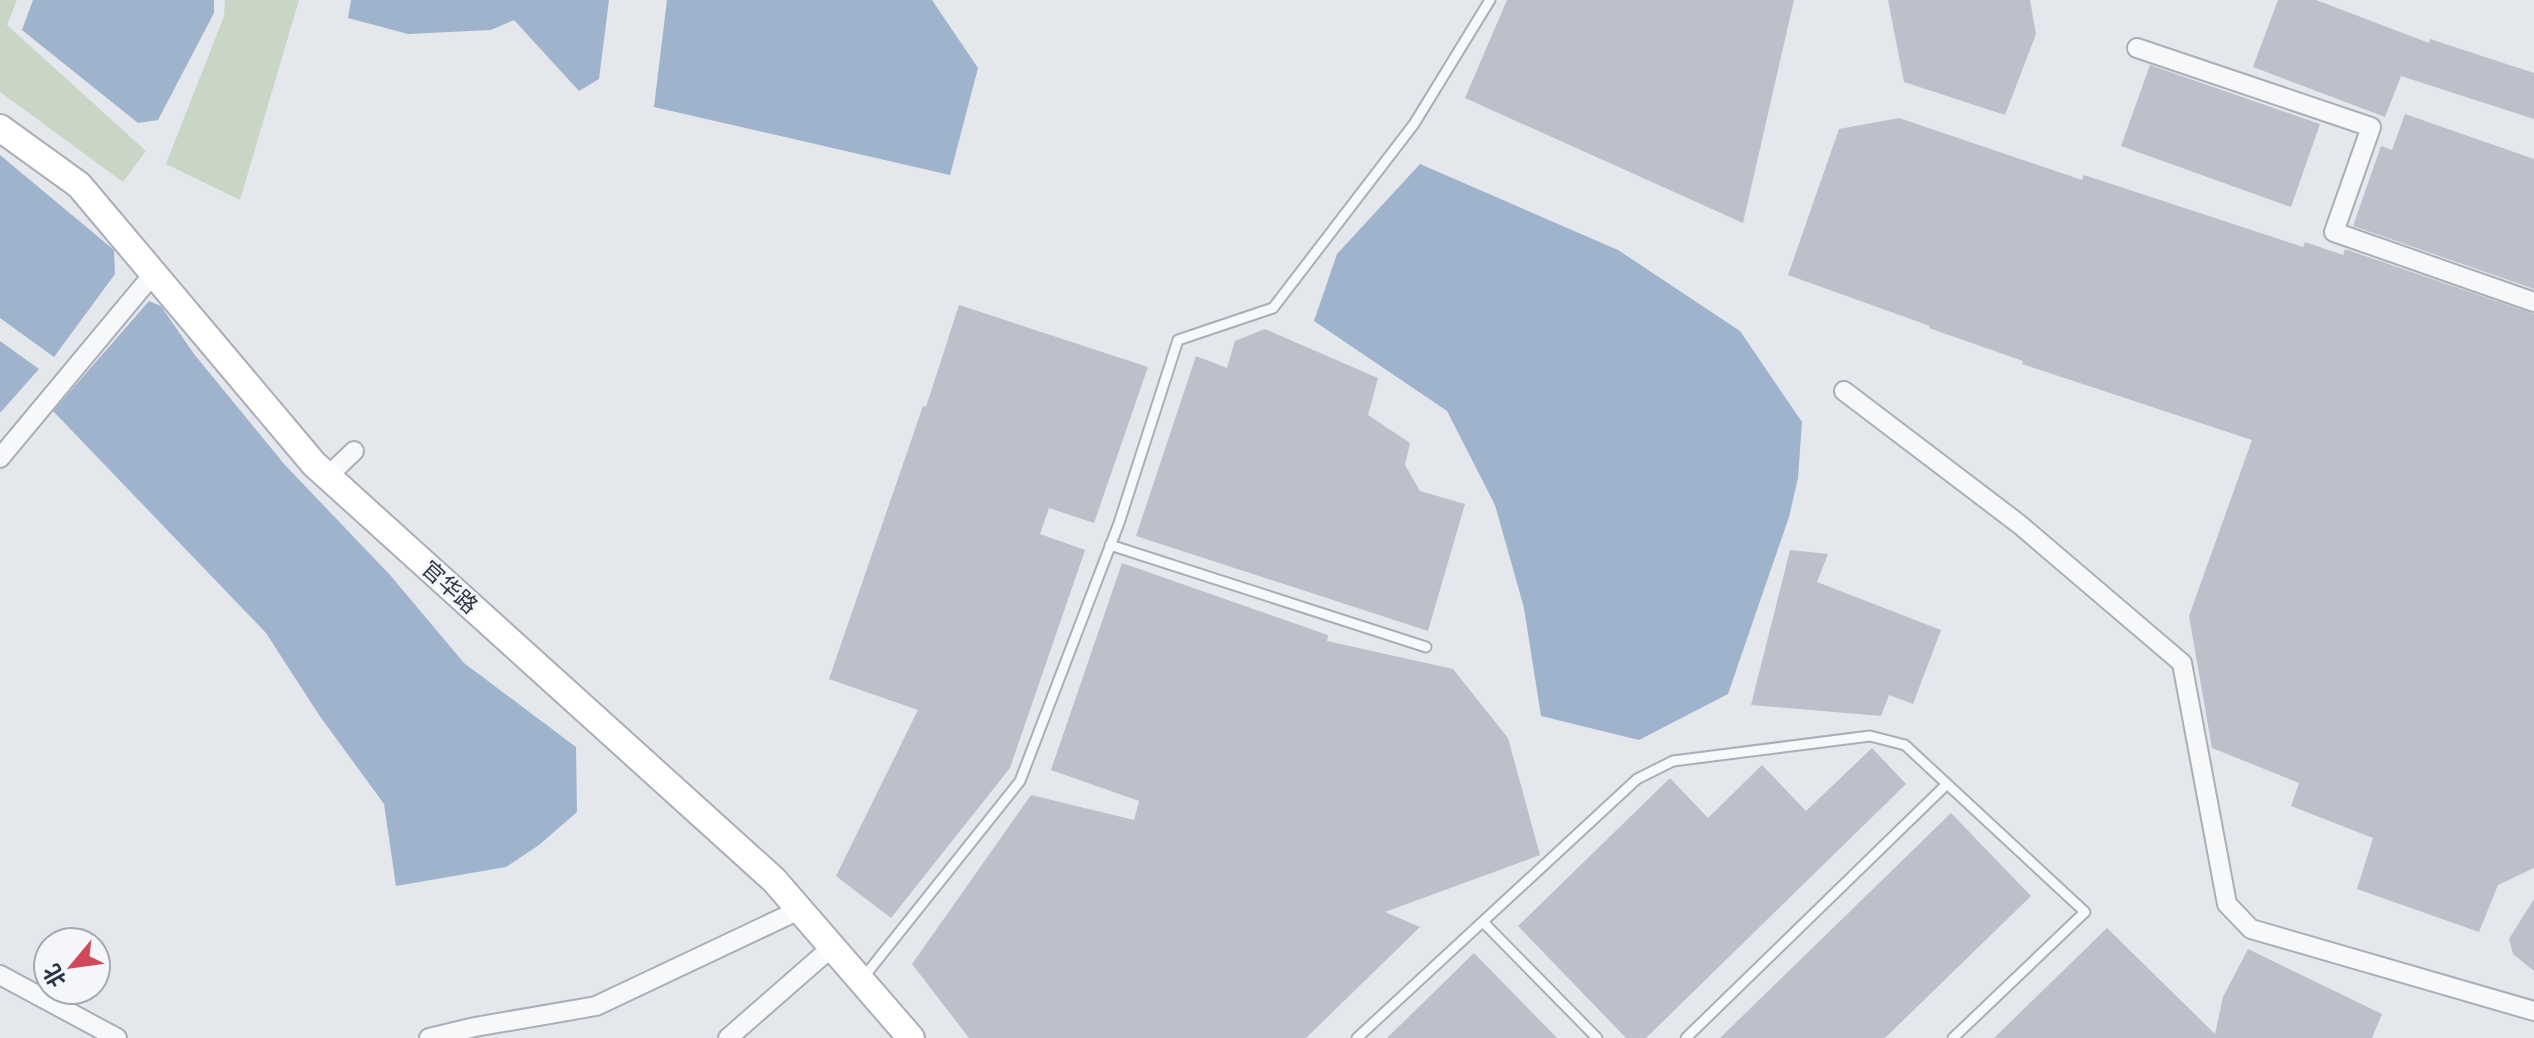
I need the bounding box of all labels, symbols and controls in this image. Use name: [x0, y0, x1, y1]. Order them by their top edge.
street label: 官华路: [417, 556, 483, 619]
north arrow: [32, 926, 112, 1006]
text: 北: [39, 960, 71, 991]

